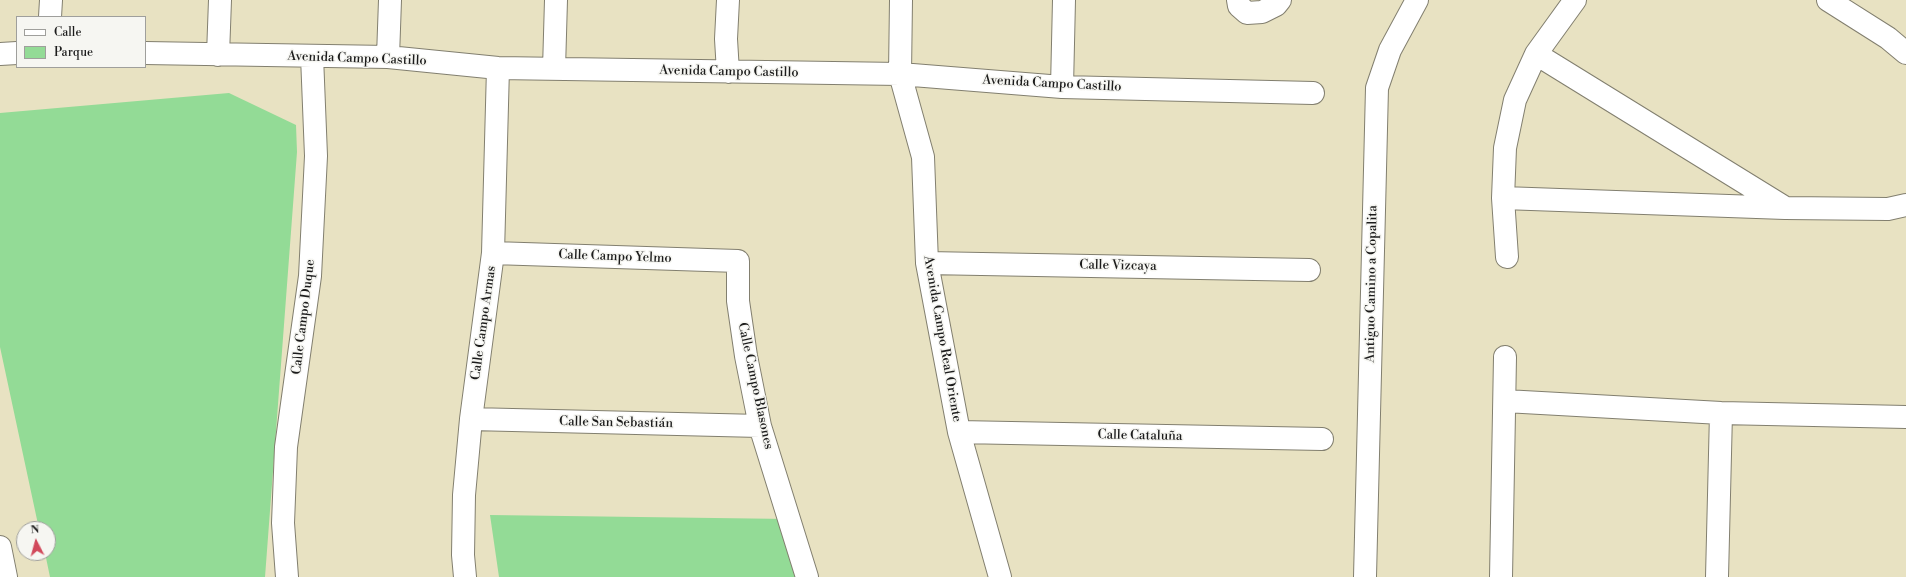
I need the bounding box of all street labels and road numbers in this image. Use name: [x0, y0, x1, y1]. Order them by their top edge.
street label: Avenida Campo Castillo: [287, 49, 427, 69]
street label: Avenida Campo Castillo: [659, 63, 799, 81]
street label: Avenida Campo Castillo: [982, 73, 1122, 95]
street label: Antiguo Camino a Copalita: [1363, 205, 1381, 363]
street label: Calle Campo Yelmo: [558, 247, 672, 267]
street label: Avenida Campo Real Oriente: [920, 255, 964, 423]
street label: Calle Campo Duque: [289, 258, 319, 376]
street label: Calle Vizcaya: [1079, 258, 1157, 274]
street label: Calle Campo Armas: [468, 265, 500, 381]
street label: Calle Campo Blasones: [734, 321, 776, 451]
street label: Calle San Sebastián: [559, 414, 673, 432]
street label: Calle Cataluña: [1097, 427, 1183, 445]

